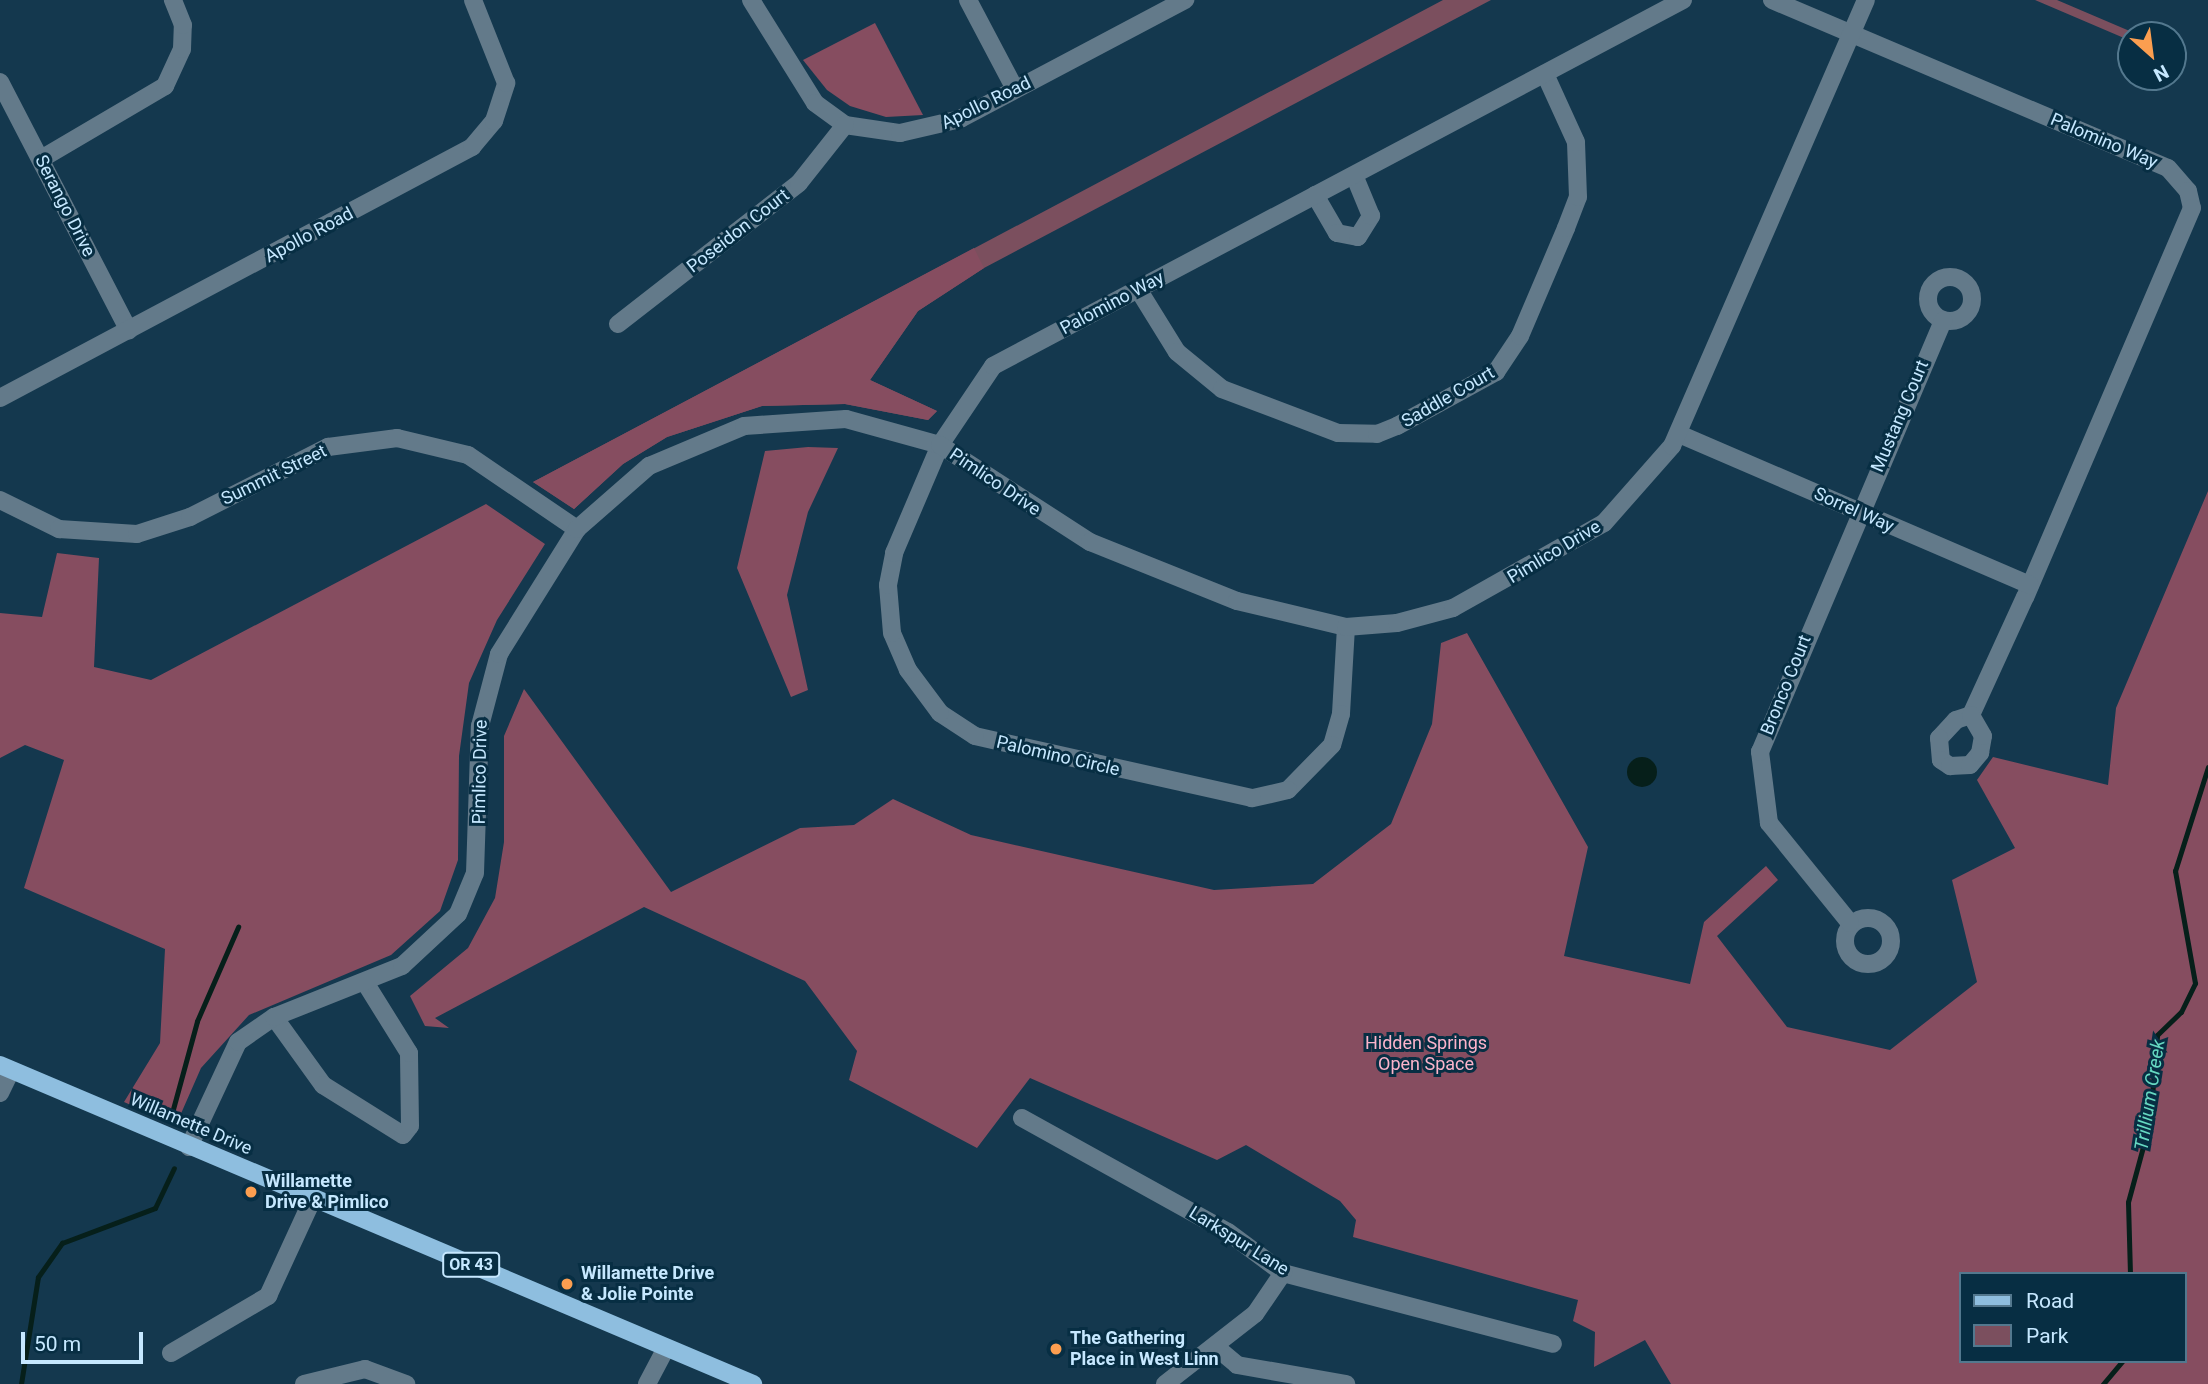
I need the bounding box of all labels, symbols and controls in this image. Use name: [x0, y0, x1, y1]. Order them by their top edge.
north arrow: [2117, 21, 2187, 91]
text: N: [2150, 60, 2172, 87]
street label: Apollo Road: [938, 72, 1034, 134]
street label: Palomino Way: [2047, 109, 2161, 173]
street label: Serango Drive: [30, 152, 100, 260]
street label: Poseidon Court: [683, 184, 793, 278]
street label: Apollo Road: [261, 203, 357, 267]
street label: Palomino Way: [1056, 267, 1168, 339]
street label: Mustang Court: [1867, 357, 1933, 475]
street label: Saddle Court: [1398, 362, 1498, 432]
street label: Summit Street: [218, 440, 330, 510]
street label: Pimlico Drive: [945, 444, 1045, 520]
street label: Sorrel Way: [1811, 483, 1897, 537]
street label: Pimlico Drive: [1503, 516, 1605, 588]
street label: Bronco Court: [1756, 632, 1816, 738]
street label: Pimlico Drive: [468, 719, 492, 825]
street label: Palomino Circle: [994, 731, 1122, 781]
park label: Hidden Springs Open Space: [1365, 1033, 1487, 1076]
water label: Trillium Creek: [2130, 1038, 2170, 1152]
street label: Willamette Drive: [127, 1089, 255, 1159]
place label: Willamette Drive & Pimlico: [265, 1171, 389, 1214]
marker: Willamette Drive & Pimlico: [243, 1184, 259, 1200]
street label: Larkspur Lane: [1185, 1202, 1293, 1280]
road number: OR 43: [441, 1252, 501, 1278]
place label: Willamette Drive & Jolie Pointe: [581, 1263, 714, 1306]
legend: [1960, 1272, 2187, 1363]
marker: Willamette Drive & Jolie Pointe: [559, 1276, 575, 1292]
text: Road: [2026, 1289, 2074, 1313]
scale bar: [24, 1318, 147, 1362]
text: Park: [2026, 1324, 2068, 1348]
place label: The Gathering Place in West Linn: [1070, 1328, 1219, 1370]
text: 50 m: [34, 1332, 81, 1356]
marker: The Gathering Place in West Linn: [1048, 1341, 1064, 1357]

